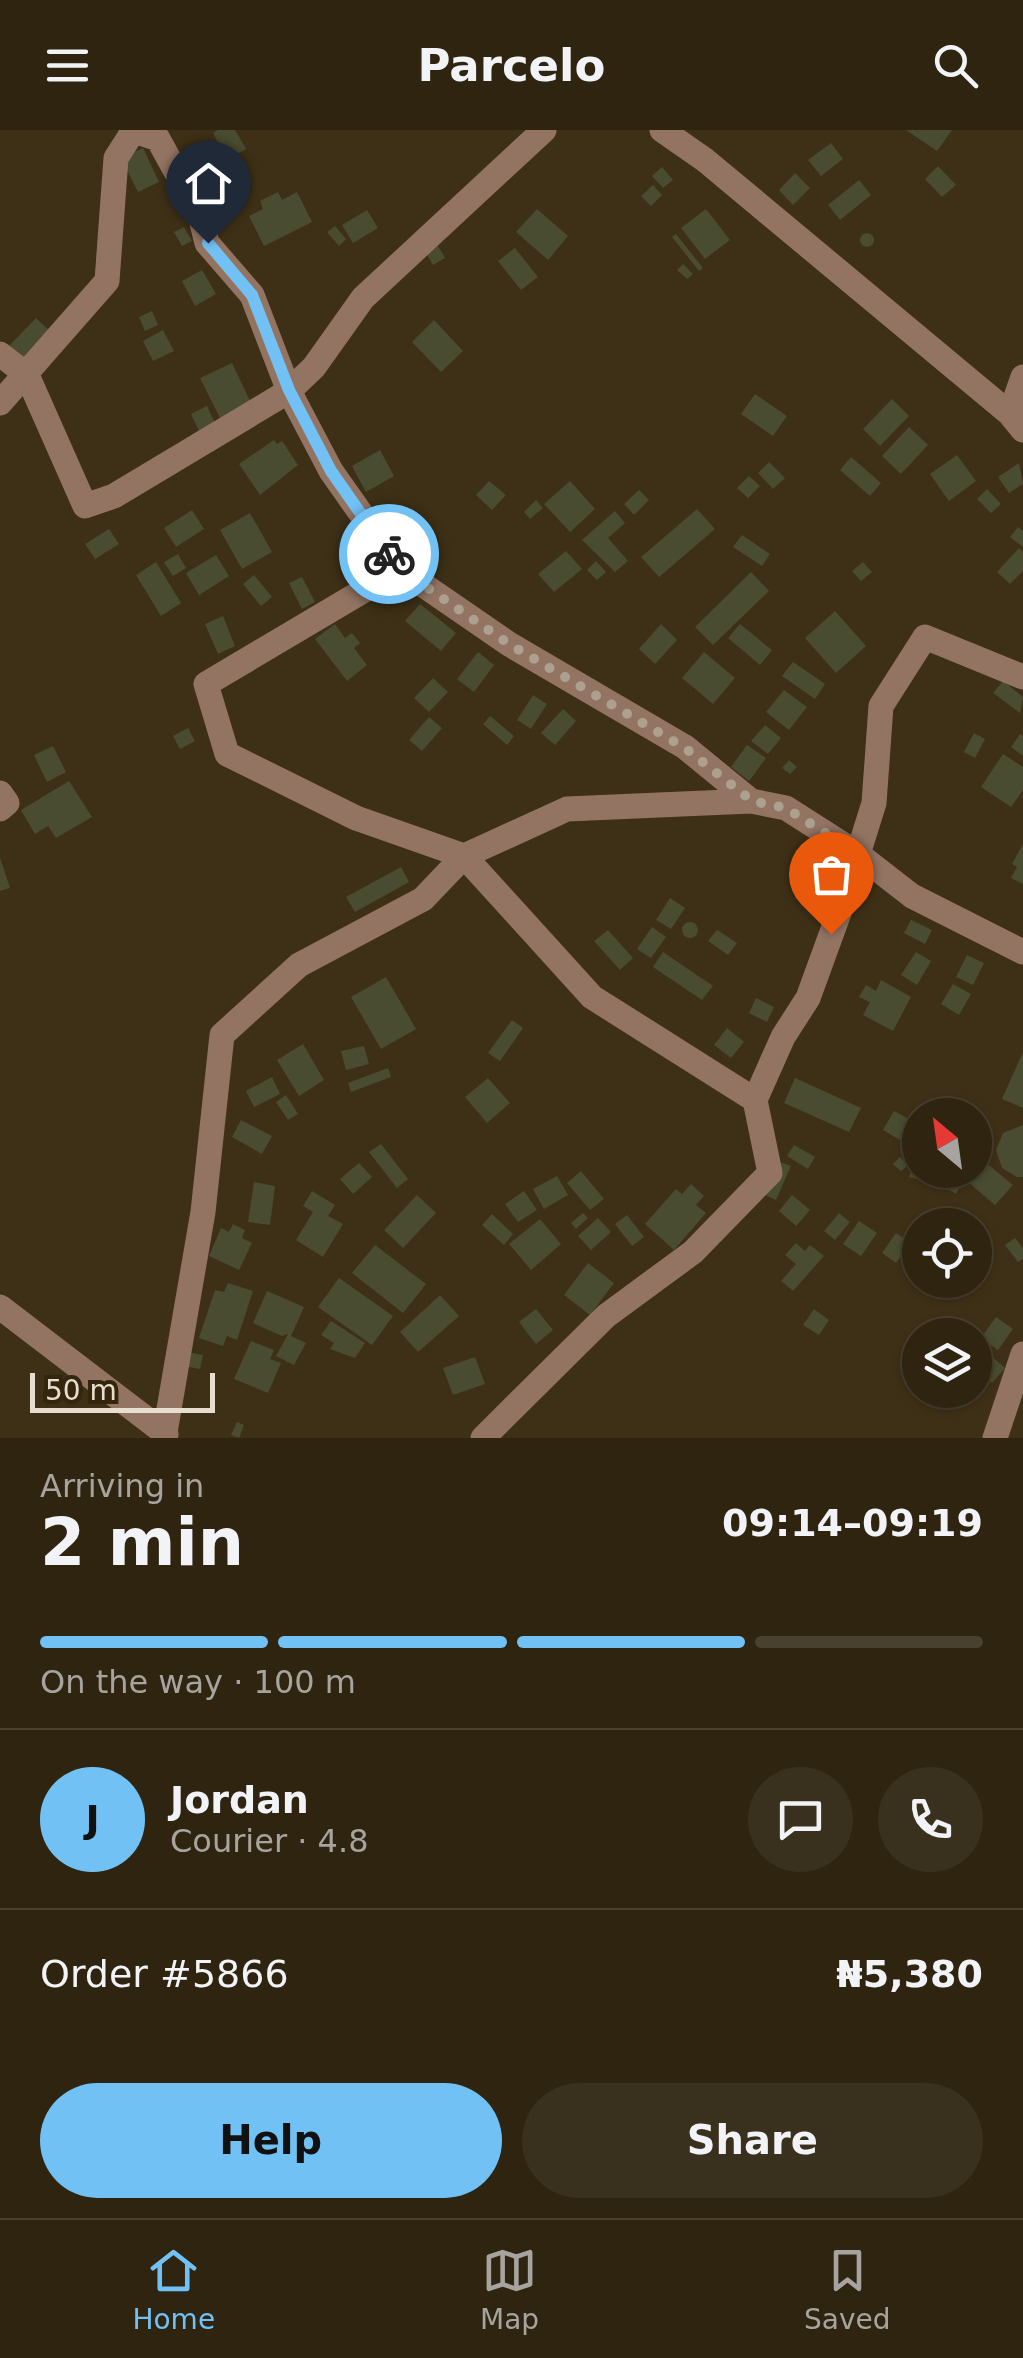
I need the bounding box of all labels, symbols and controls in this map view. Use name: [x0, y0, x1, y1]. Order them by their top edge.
icon: menu: [40, 38, 95, 93]
icon: search: [928, 38, 983, 93]
text: Parcelo: [418, 39, 605, 92]
pin: [166, 141, 251, 244]
icon: home: [181, 156, 236, 211]
courier: [339, 504, 439, 604]
icon: bike: [362, 527, 417, 582]
pin: [789, 832, 874, 935]
icon: bag: [804, 847, 859, 902]
north arrow: [902, 1098, 992, 1188]
map controls: [902, 1098, 992, 1408]
button: locate: [902, 1208, 992, 1298]
button: layers: [902, 1318, 992, 1408]
scale bar: [30, 1368, 215, 1412]
text: 50 m: [45, 1374, 117, 1407]
text: Arriving in: [40, 1467, 204, 1505]
text: 09:14–09:19: [722, 1501, 983, 1545]
text: 2 min: [40, 1505, 244, 1580]
text: On the way · 100 m: [40, 1663, 356, 1701]
button: chat: [748, 1767, 853, 1872]
button: phone: [878, 1767, 983, 1872]
text: Jordan: [170, 1778, 309, 1822]
text: J: [85, 1797, 100, 1841]
text: Courier · 4.8: [170, 1822, 369, 1860]
text: Order #5866: [40, 1952, 289, 1996]
text: ₦5,380: [836, 1952, 983, 1996]
button: Help: [40, 2083, 502, 2198]
button: Share: [522, 2083, 983, 2198]
tab: Home: [132, 2243, 215, 2336]
tab: Map: [480, 2243, 539, 2336]
tab: Saved: [804, 2243, 891, 2336]

